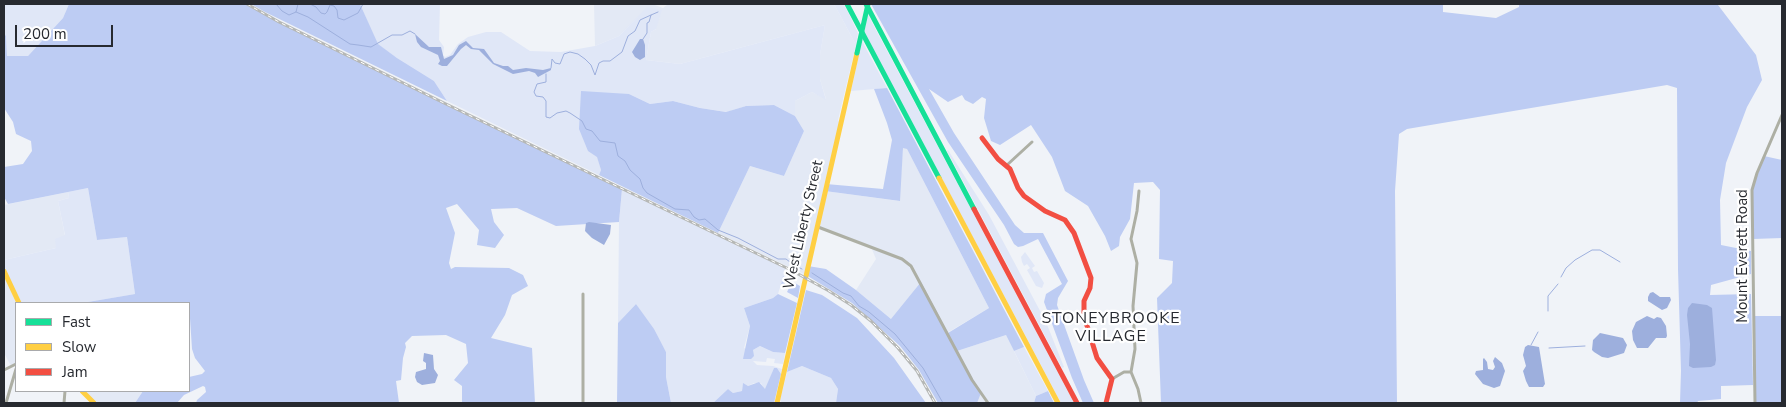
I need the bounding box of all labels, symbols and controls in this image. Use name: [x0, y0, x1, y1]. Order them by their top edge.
scale bar: [18, 15, 115, 47]
text: 200 m: [23, 24, 67, 44]
street label: West Liberty Street: [780, 159, 828, 291]
street label: Mount Everett Road: [1734, 189, 1752, 323]
legend: [15, 302, 190, 392]
district label: STONEYBROOKE VILLAGE: [1040, 309, 1182, 347]
text: Fast: [62, 312, 90, 332]
text: Slow: [62, 337, 96, 357]
text: Jam: [62, 362, 88, 382]

